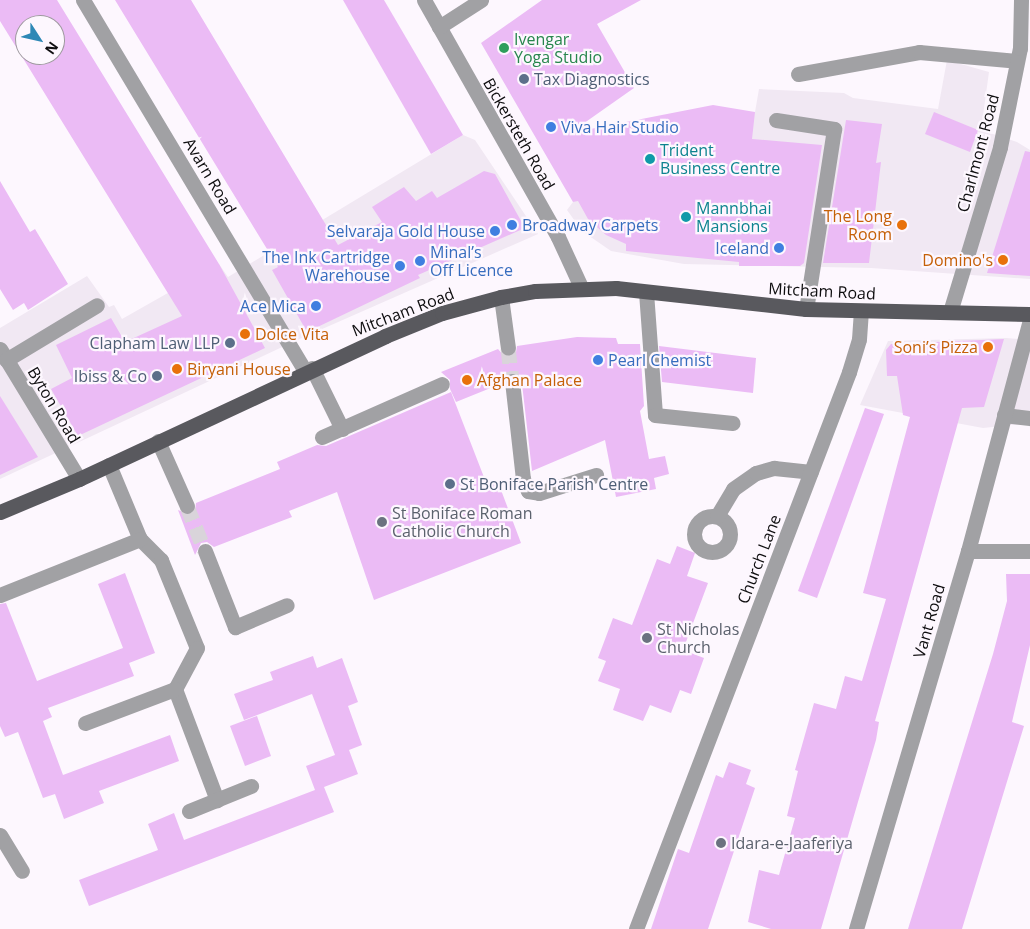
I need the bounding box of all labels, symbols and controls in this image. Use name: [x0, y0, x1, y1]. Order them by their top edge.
north arrow: [15, 15, 65, 65]
place label: Ivengar Yoga Studio: [514, 29, 602, 67]
text: N: [41, 38, 63, 58]
marker: Ivengar Yoga Studio: [498, 42, 510, 54]
place label: Tax Diagnostics: [534, 69, 650, 89]
marker: Tax Diagnostics: [518, 73, 530, 85]
street label: Bickersteth Road: [479, 75, 559, 193]
street label: Charlmont Road: [953, 92, 1003, 214]
place label: Viva Hair Studio: [561, 117, 679, 137]
marker: Viva Hair Studio: [545, 121, 557, 133]
street label: Avarn Road: [180, 134, 240, 218]
place label: Trident Business Centre: [660, 140, 780, 178]
marker: Trident Business Centre: [644, 153, 656, 165]
place label: Mannbhai Mansions: [696, 198, 771, 236]
place label: The Long Room: [824, 206, 892, 244]
marker: Mannbhai Mansions: [680, 211, 692, 223]
place label: Broadway Carpets: [522, 215, 658, 235]
marker: Broadway Carpets: [506, 219, 518, 231]
marker: The Long Room: [896, 219, 908, 231]
place label: Selvaraja Gold House: [327, 221, 485, 241]
marker: Selvaraja Gold House: [489, 225, 501, 237]
place label: Iceland: [715, 238, 769, 258]
place label: Minal’s Off Licence: [430, 242, 513, 280]
marker: Iceland: [773, 242, 785, 254]
place label: The Ink Cartridge Warehouse: [262, 247, 390, 285]
place label: Domino's: [922, 250, 993, 270]
marker: Domino's: [997, 254, 1009, 266]
marker: Minal’s Off Licence: [414, 255, 426, 267]
marker: The Ink Cartridge Warehouse: [394, 260, 406, 272]
street label: Mitcham Road: [768, 279, 876, 303]
street label: Mitcham Road: [349, 284, 457, 340]
place label: Ace Mica: [240, 296, 306, 316]
marker: Ace Mica: [310, 300, 322, 312]
place label: Dolce Vita: [255, 324, 329, 344]
marker: Dolce Vita: [239, 328, 251, 340]
place label: Clapham Law LLP: [89, 333, 220, 353]
marker: Clapham Law LLP: [224, 337, 236, 349]
place label: Soni’s Pizza: [894, 337, 978, 357]
marker: Soni’s Pizza: [982, 341, 994, 353]
place label: Pearl Chemist: [608, 350, 711, 370]
marker: Pearl Chemist: [592, 354, 604, 366]
place label: Biryani House: [187, 359, 291, 379]
street label: Byton Road: [24, 363, 84, 447]
marker: Biryani House: [171, 363, 183, 375]
place label: Ibiss & Co: [74, 366, 147, 386]
marker: Ibiss & Co: [151, 370, 163, 382]
place label: Afghan Palace: [477, 370, 582, 390]
marker: Afghan Palace: [461, 374, 473, 386]
place label: St Boniface Parish Centre: [460, 474, 648, 494]
marker: St Boniface Parish Centre: [444, 478, 456, 490]
place label: St Boniface Roman Catholic Church: [392, 503, 533, 541]
street label: Church Lane: [733, 512, 785, 606]
marker: St Boniface Roman Catholic Church: [376, 516, 388, 528]
street label: Vant Road: [909, 582, 949, 660]
place label: St Nicholas Church: [657, 619, 739, 657]
marker: St Nicholas Church: [641, 632, 653, 644]
place label: Idara-e-Jaaferiya: [731, 833, 853, 853]
marker: Idara-e-Jaaferiya: [715, 837, 727, 849]

